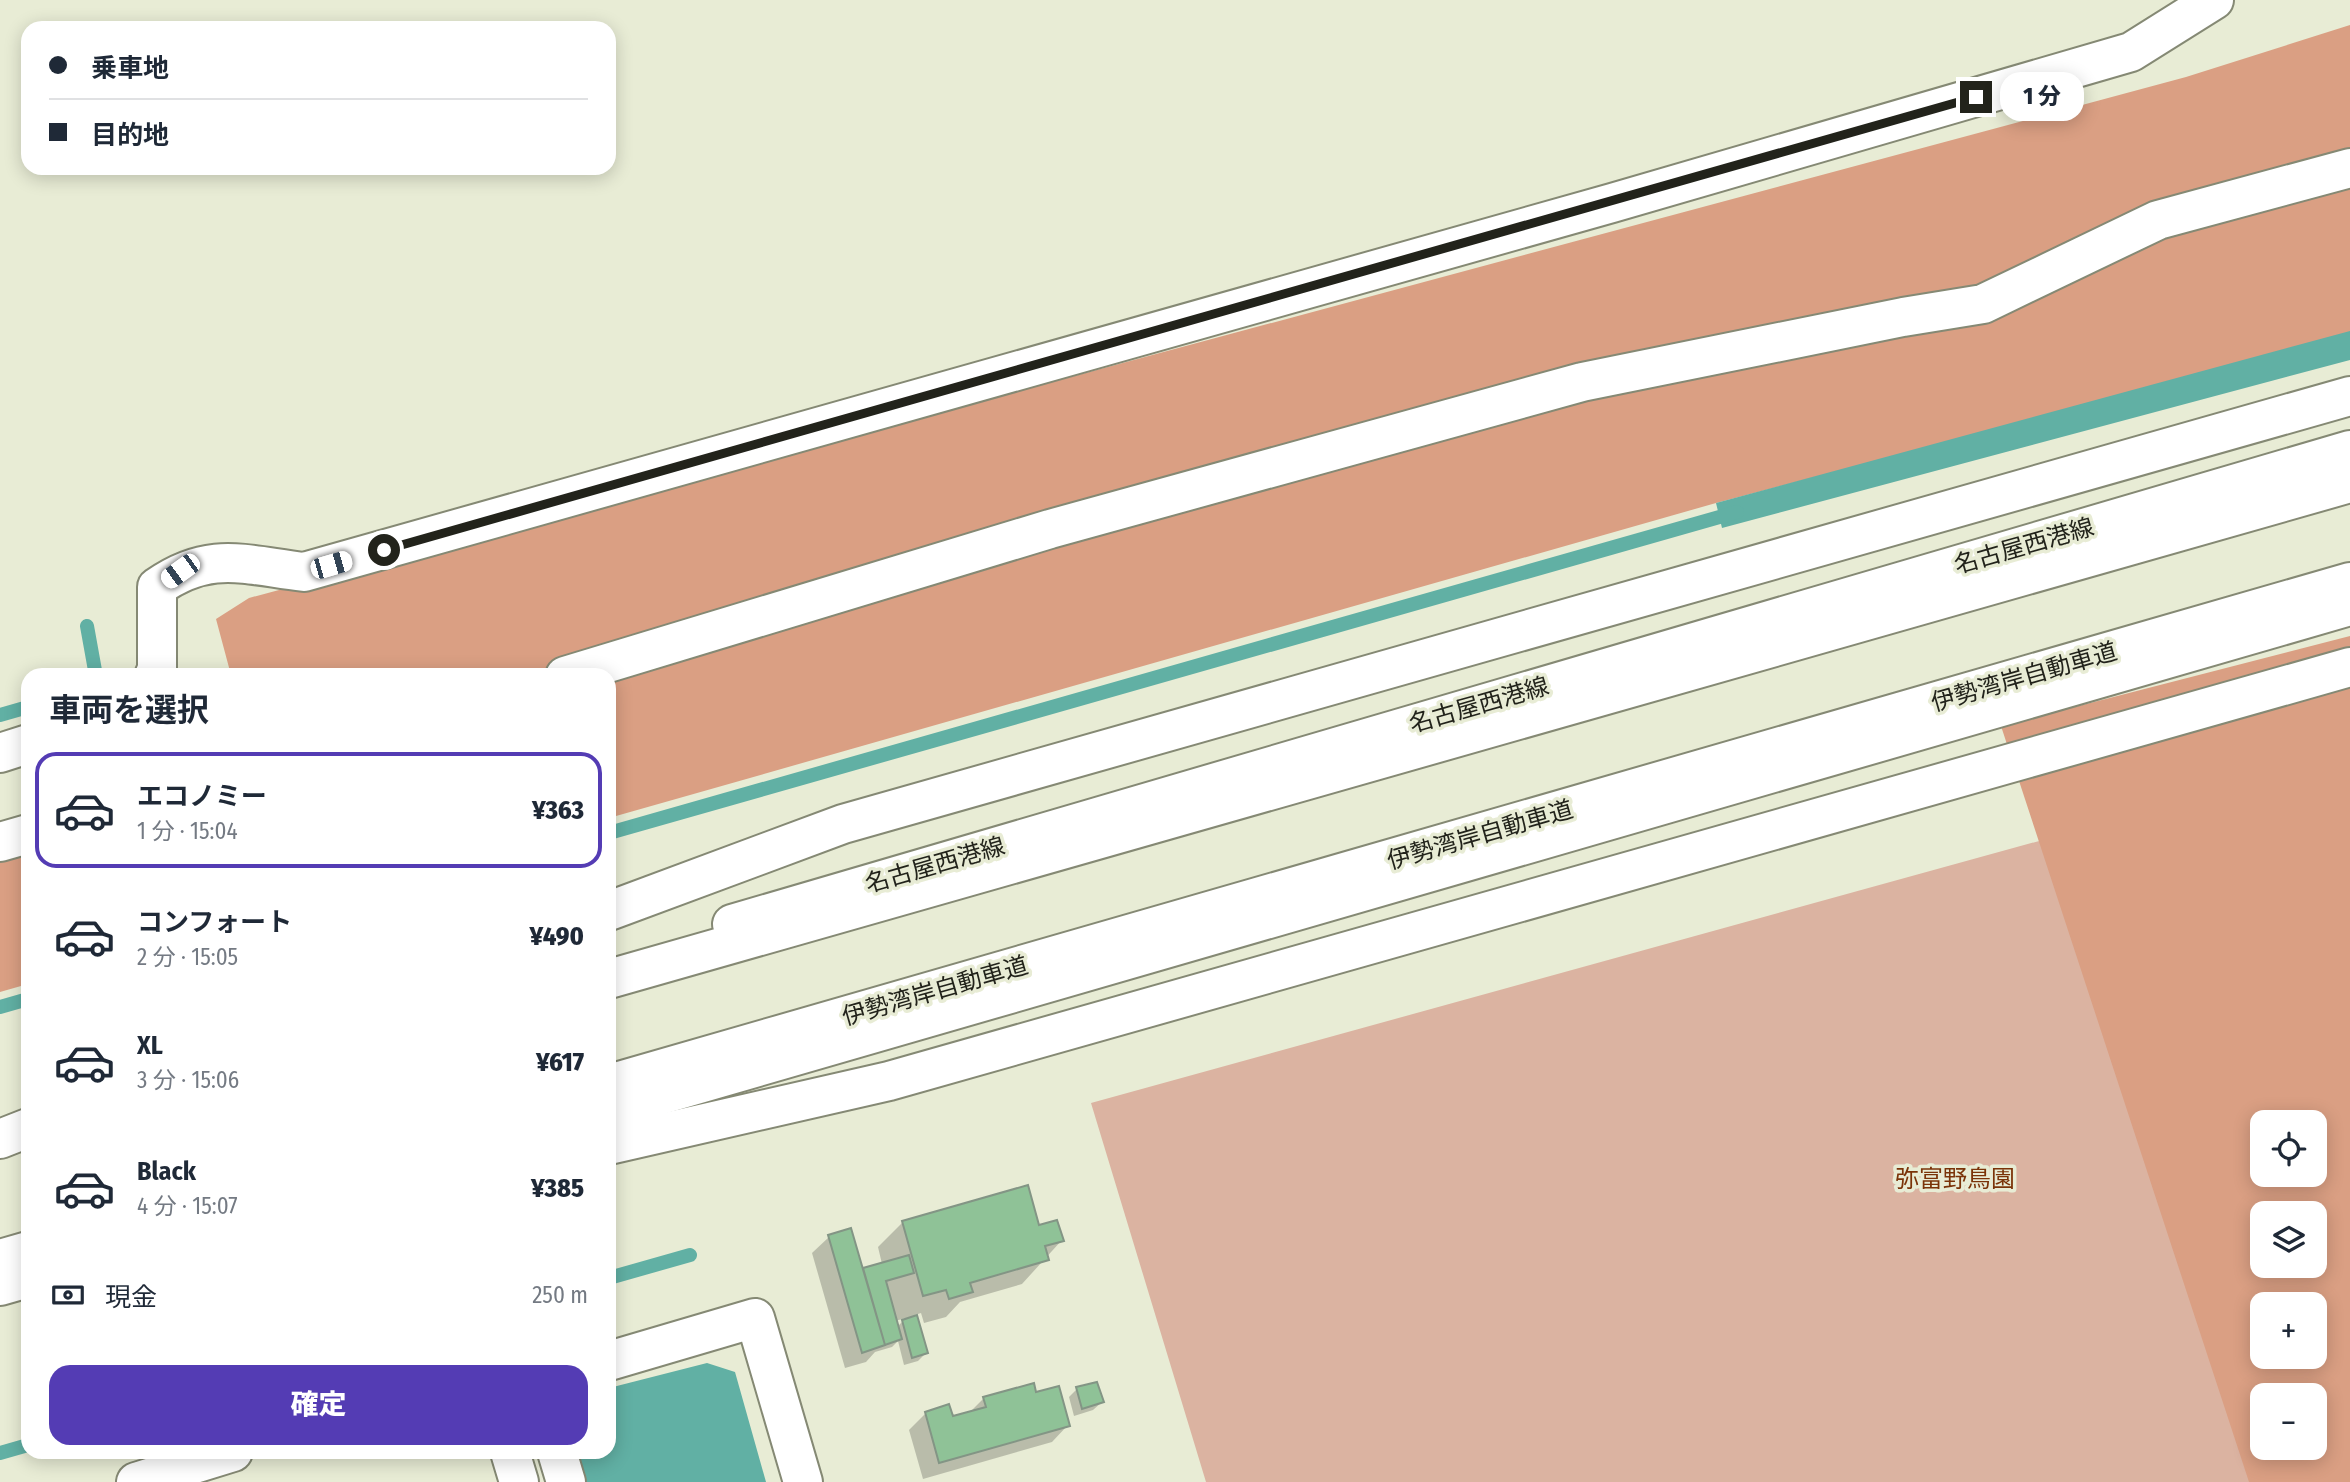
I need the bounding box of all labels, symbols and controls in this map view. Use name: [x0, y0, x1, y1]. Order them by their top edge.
text: 乗車地: [91, 53, 169, 84]
callout: 1 分: [2000, 72, 2084, 122]
route end: [1960, 81, 1992, 113]
text: 1 分: [2023, 82, 2061, 110]
text: 目的地: [91, 120, 169, 151]
street label: 名古屋西港線: [1951, 513, 2097, 579]
route start: [368, 534, 400, 566]
car: [308, 549, 355, 581]
car: [157, 550, 204, 592]
street label: 伊勢湾岸自動車道: [1928, 637, 2120, 717]
street label: 名古屋西港線: [1406, 672, 1552, 738]
text: 車両を選択: [49, 691, 209, 729]
icon: car: [53, 779, 116, 842]
text: エコノミー: [137, 781, 267, 812]
text: ¥363: [532, 795, 584, 826]
street label: 伊勢湾岸自動車道: [1384, 795, 1576, 875]
text: 1 分 · 15:04: [137, 817, 238, 845]
street label: 名古屋西港線: [862, 832, 1008, 898]
icon: car: [53, 905, 116, 968]
text: コンフォート: [137, 907, 292, 938]
text: ¥490: [530, 921, 584, 952]
text: 2 分 · 15:05: [137, 943, 238, 971]
street label: 伊勢湾岸自動車道: [839, 951, 1031, 1031]
text: XL: [137, 1030, 163, 1061]
icon: car: [53, 1031, 116, 1094]
text: ¥617: [536, 1047, 584, 1078]
text: 3 分 · 15:06: [137, 1066, 239, 1094]
map controls: [2250, 1110, 2327, 1460]
button: locate: [2250, 1110, 2327, 1187]
text: Black: [137, 1156, 196, 1187]
icon: car: [53, 1157, 116, 1220]
park label: 弥富野鳥園: [1895, 1165, 2015, 1193]
text: ¥385: [531, 1173, 584, 1204]
text: 4 分 · 15:07: [137, 1192, 238, 1220]
button: layers: [2250, 1201, 2327, 1278]
icon: cash: [49, 1276, 87, 1314]
text: 250 m: [532, 1281, 588, 1309]
text: 現金: [105, 1282, 157, 1313]
button: +: [2250, 1292, 2327, 1369]
button: 確定: [49, 1365, 588, 1445]
button: −: [2250, 1383, 2327, 1460]

